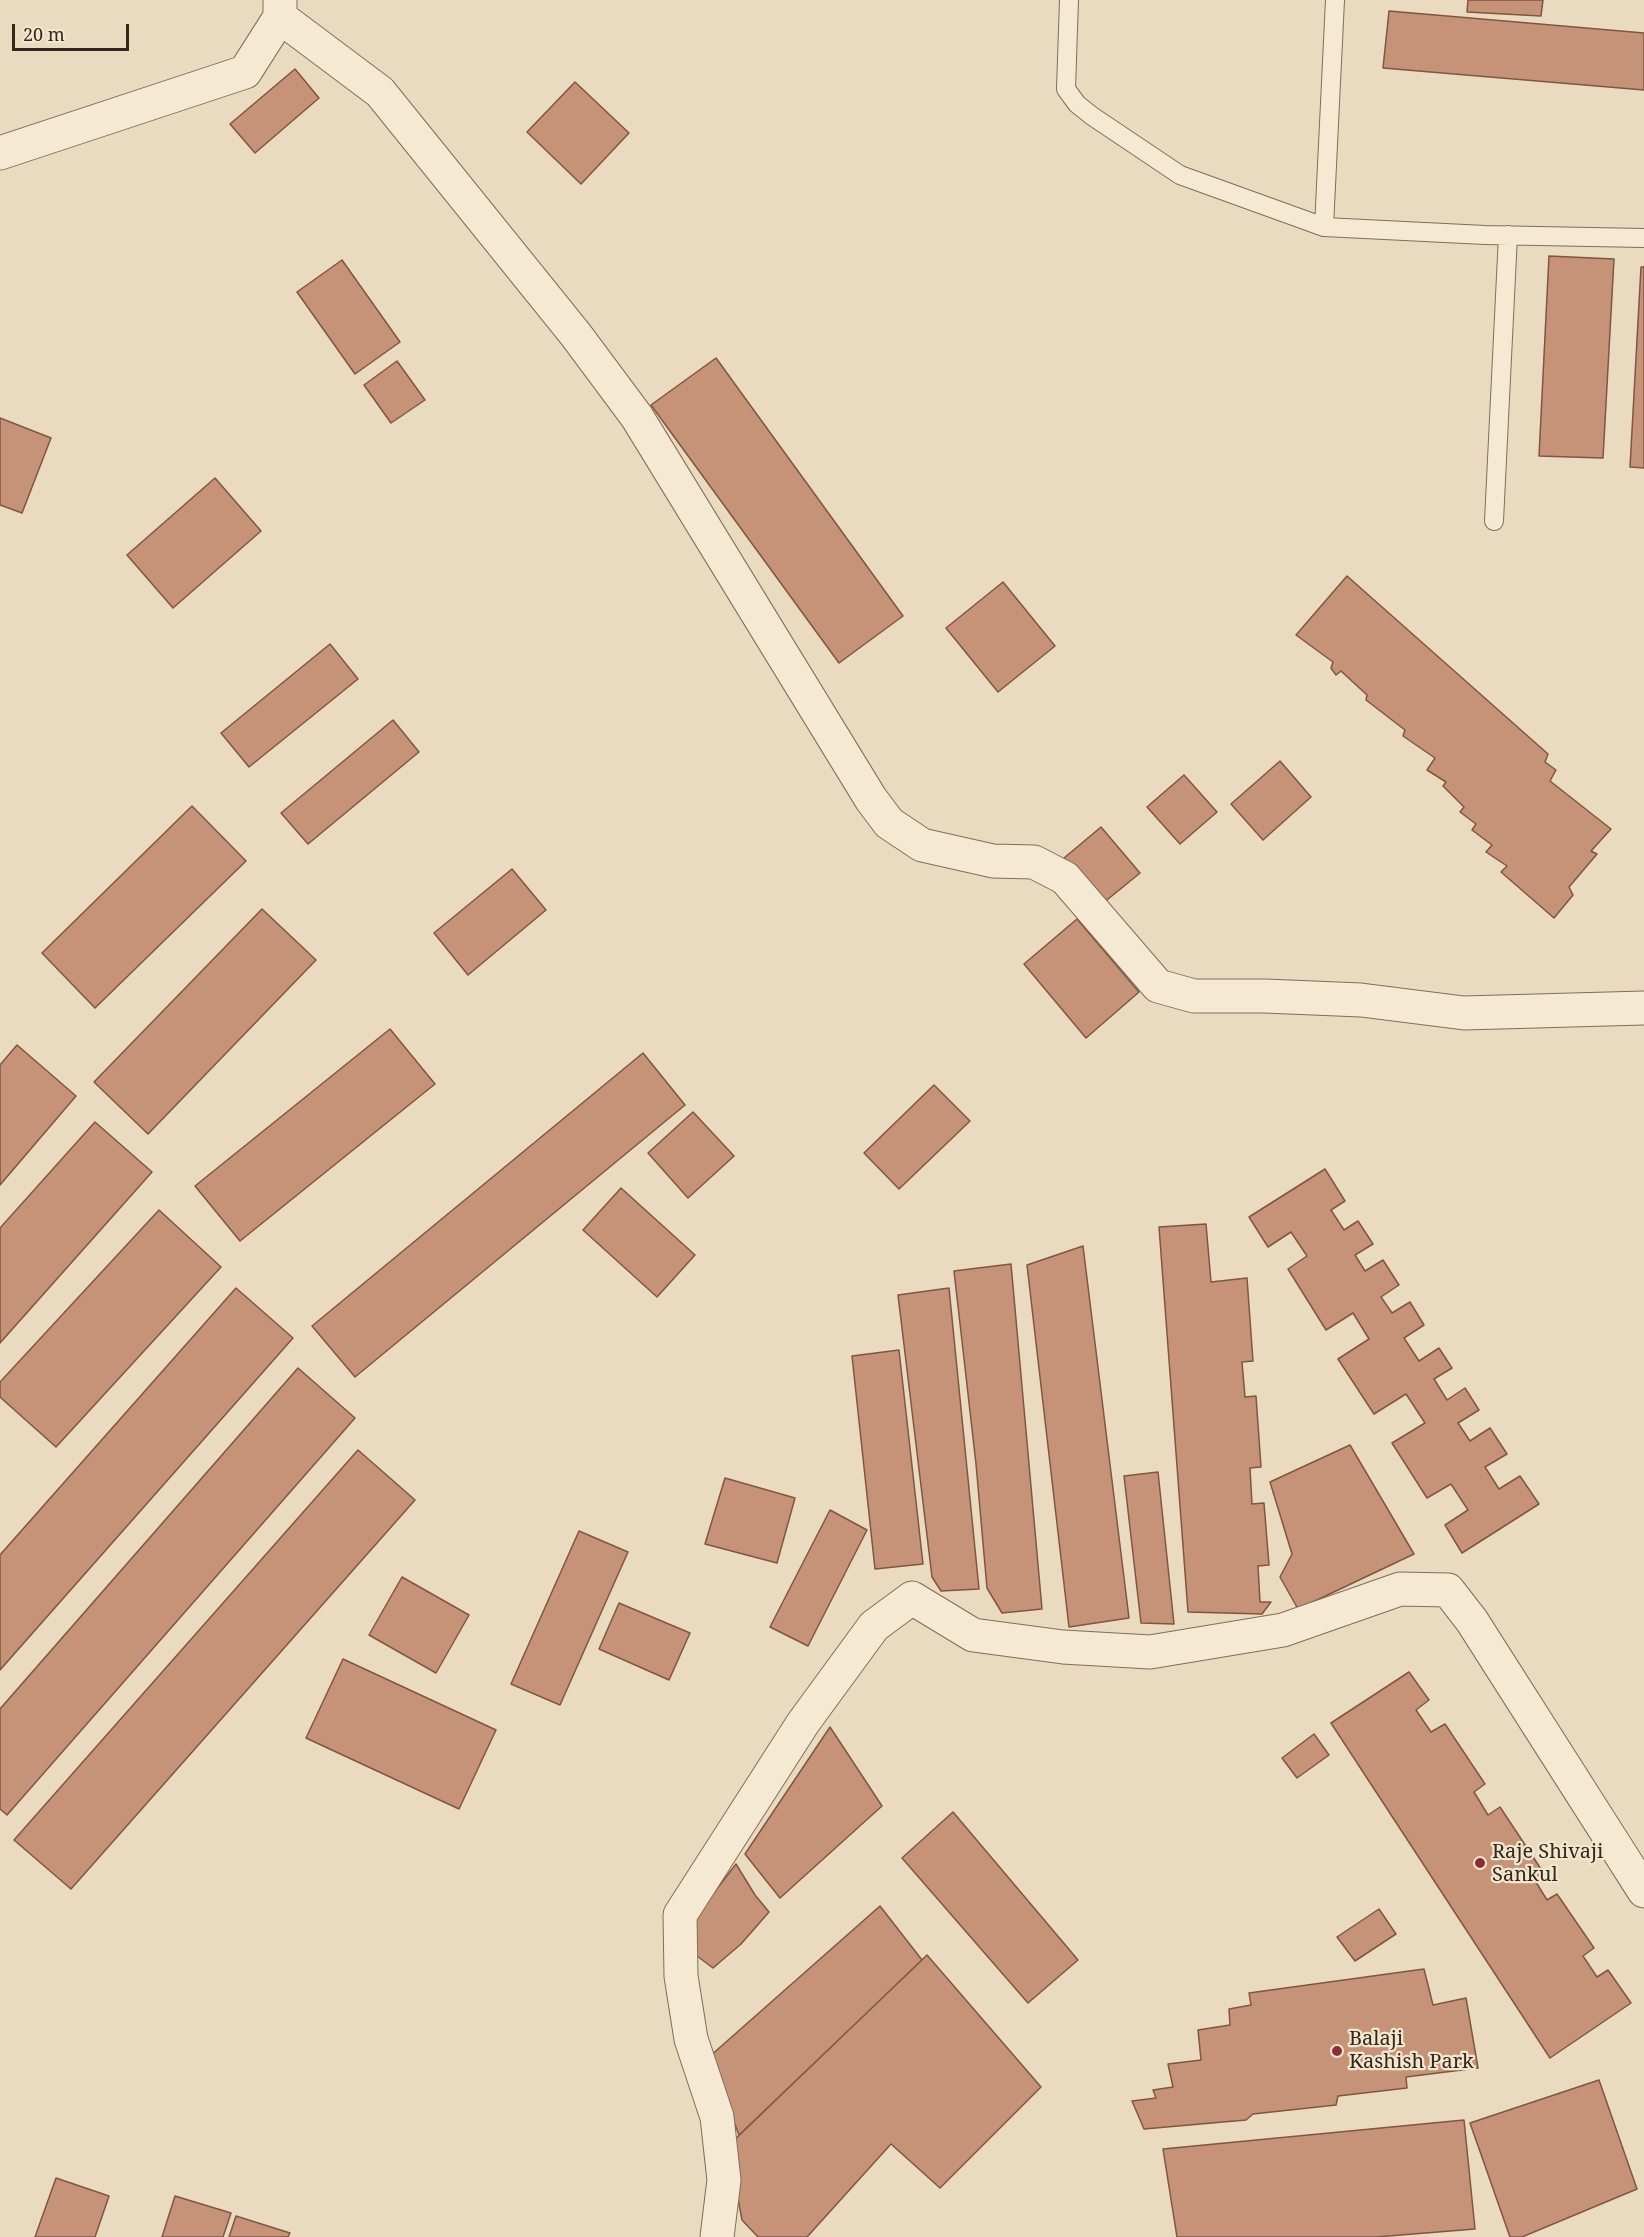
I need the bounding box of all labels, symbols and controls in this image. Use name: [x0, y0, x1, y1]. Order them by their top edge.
scale bar: [15, 12, 132, 50]
text: 20 m: [23, 22, 65, 46]
place label: Raje Shivaji Sankul: [1492, 1840, 1603, 1887]
marker: Raje Shivaji Sankul: [1473, 1856, 1487, 1870]
place label: Balaji Kashish Park: [1349, 2027, 1474, 2074]
marker: Balaji Kashish Park: [1330, 2044, 1344, 2058]

